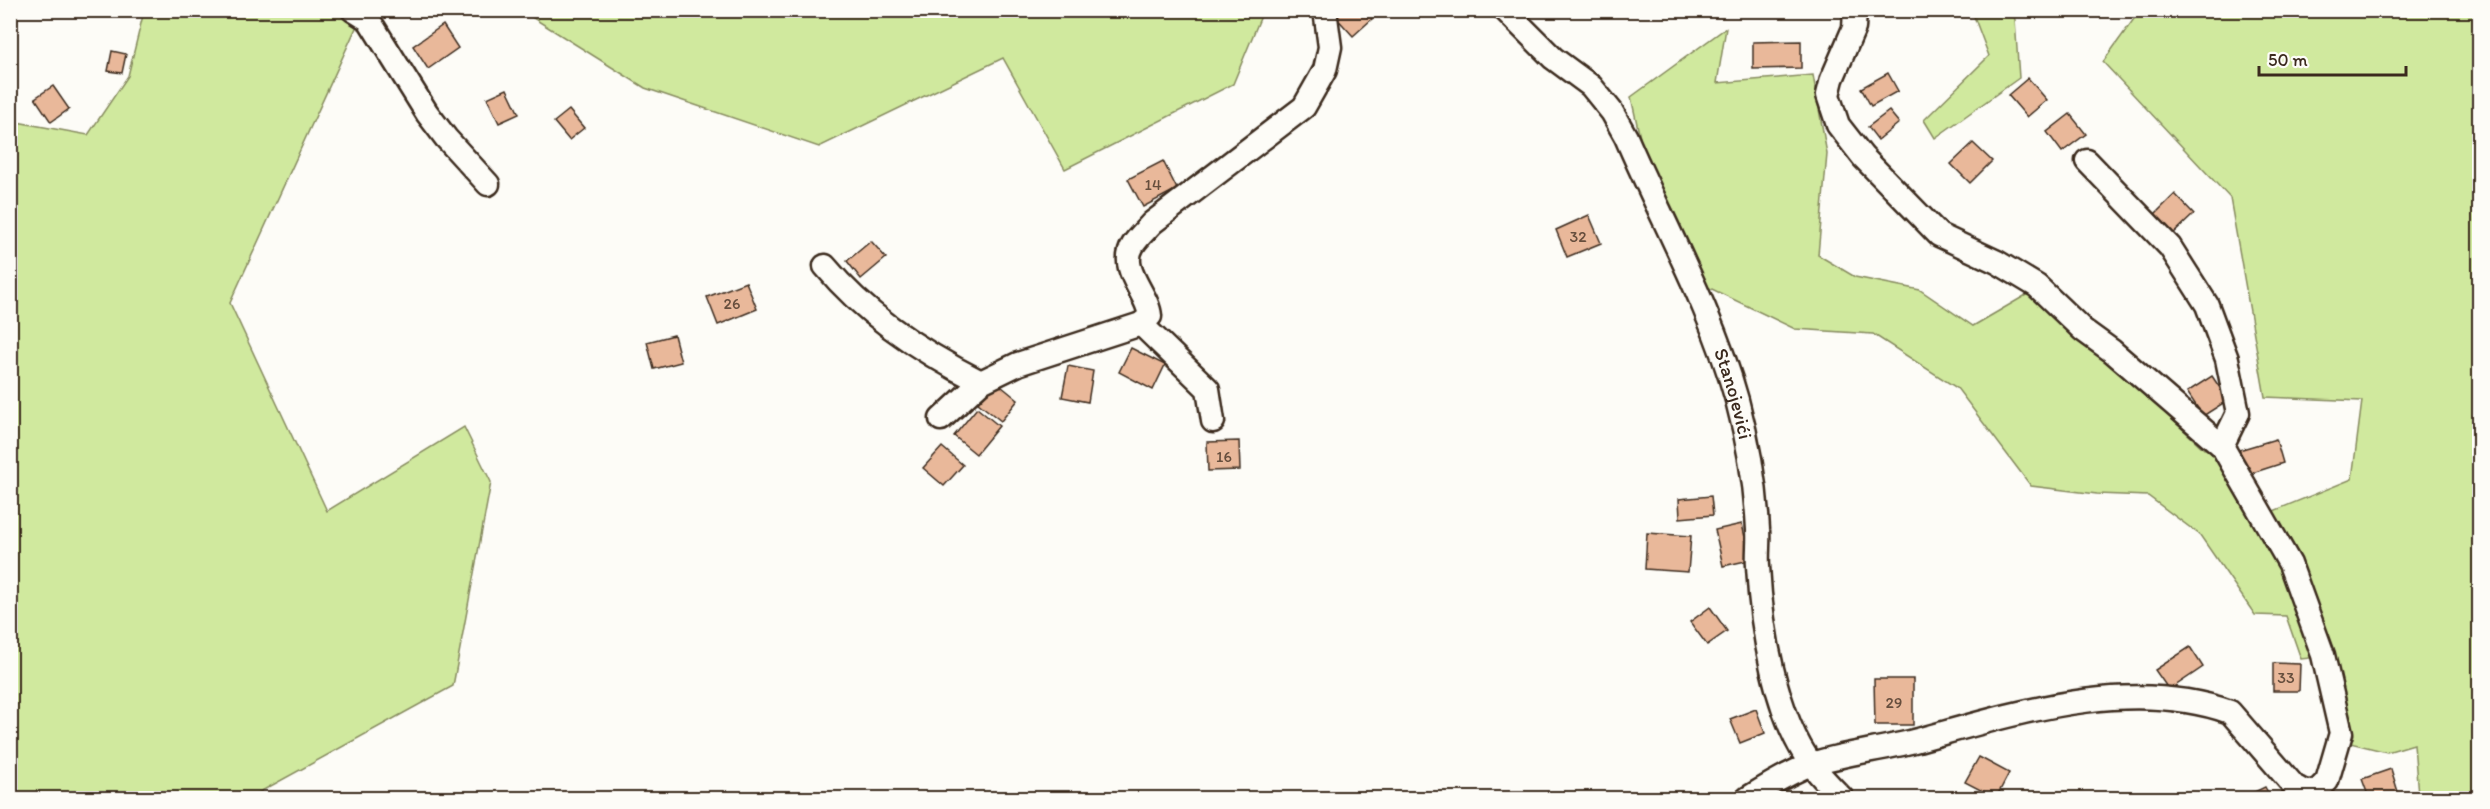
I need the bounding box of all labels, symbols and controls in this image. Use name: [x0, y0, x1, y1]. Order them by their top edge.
scale bar: [2259, 39, 2406, 77]
text: 50 m: [2268, 49, 2308, 71]
house number: 14: [1144, 175, 1162, 194]
house number: 32: [1569, 227, 1587, 246]
house number: 26: [724, 294, 740, 313]
street label: Stanojevići: [1709, 345, 1758, 441]
house number: 16: [1216, 447, 1232, 466]
house number: 33: [2277, 668, 2295, 687]
house number: 29: [1886, 693, 1902, 712]

